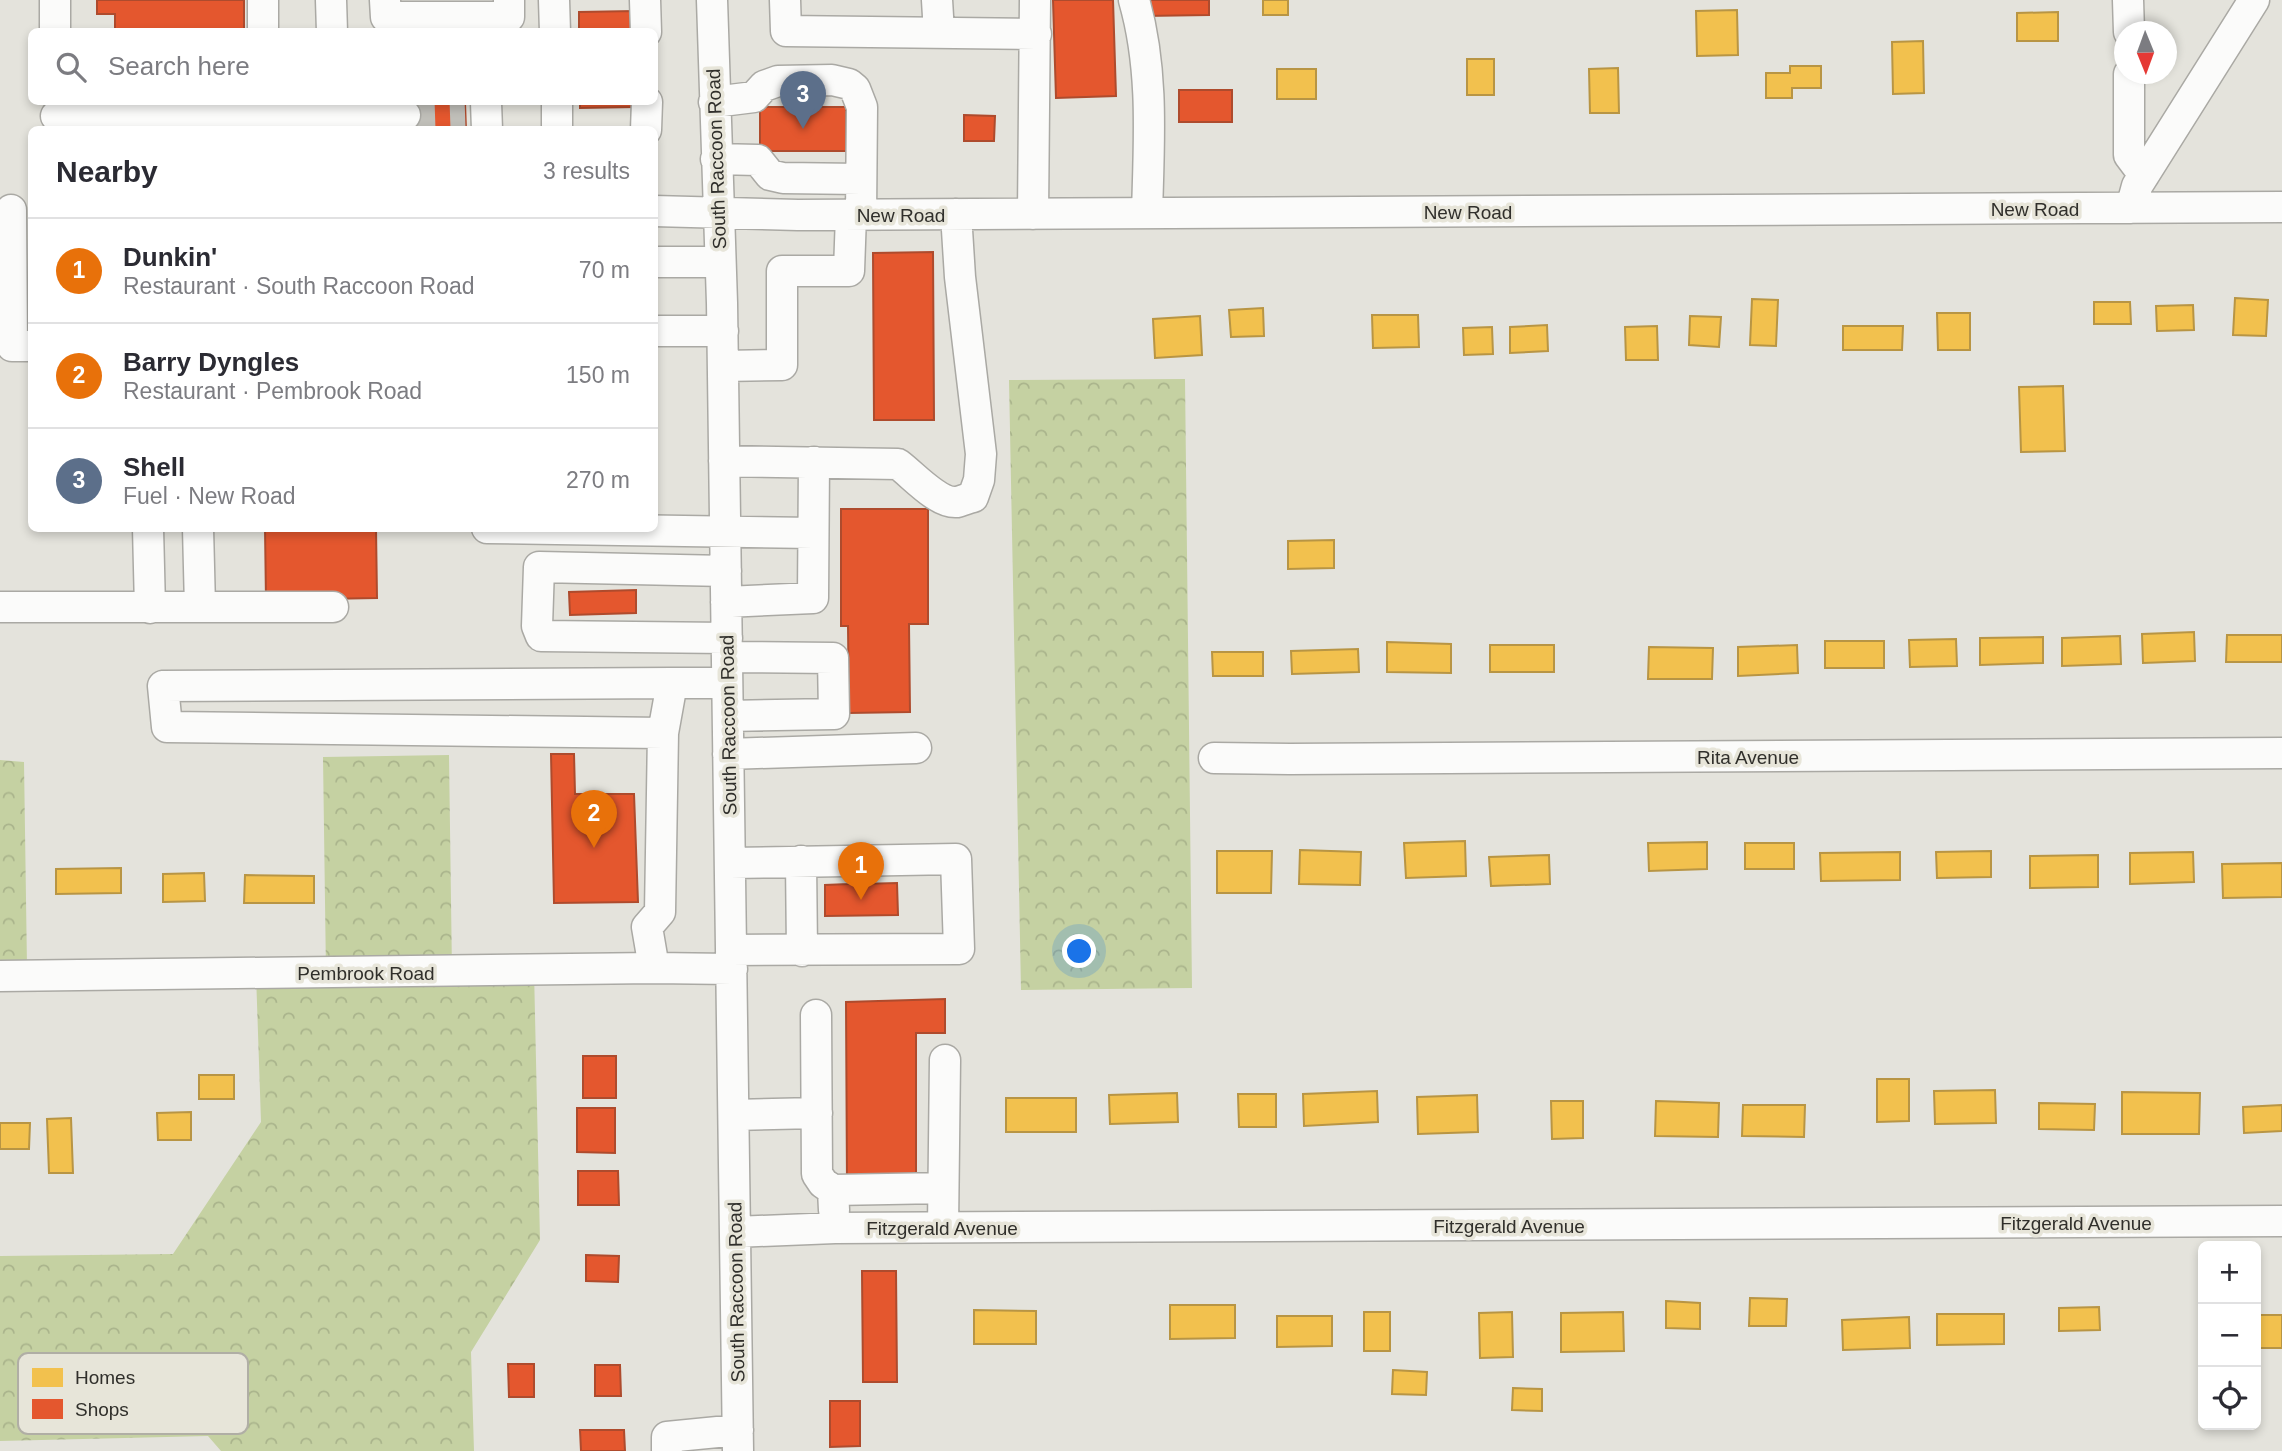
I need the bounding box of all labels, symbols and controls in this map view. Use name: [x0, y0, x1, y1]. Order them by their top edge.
north arrow: [2114, 21, 2177, 84]
search box: [28, 28, 658, 105]
icon: search: [52, 48, 90, 86]
text: Search here: [108, 51, 250, 81]
street label: South Raccoon Road: [703, 68, 730, 250]
pin: 3: [780, 71, 826, 129]
text: Nearby: [56, 155, 158, 188]
text: 3 results: [543, 158, 630, 184]
street label: New Road: [1991, 199, 2079, 220]
street label: New Road: [1424, 202, 1512, 223]
street label: New Road: [857, 205, 945, 226]
text: Dunkin': [123, 242, 217, 272]
text: 1: [73, 257, 85, 283]
text: 70 m: [579, 257, 630, 283]
text: Restaurant · South Raccoon Road: [123, 273, 475, 299]
text: Barry Dyngles: [123, 347, 299, 377]
text: 2: [73, 362, 85, 388]
text: 150 m: [566, 362, 630, 388]
text: Restaurant · Pembrook Road: [123, 378, 422, 404]
text: Shell: [123, 452, 185, 482]
text: 3: [73, 467, 85, 493]
text: 270 m: [566, 467, 630, 493]
text: Fuel · New Road: [123, 483, 296, 509]
street label: South Raccoon Road: [716, 635, 741, 815]
street label: Rita Avenue: [1697, 747, 1799, 768]
pin: 2: [571, 790, 617, 848]
pin: 1: [838, 842, 884, 900]
your location: [1062, 934, 1096, 968]
street label: Pembrook Road: [297, 963, 435, 984]
street label: South Raccoon Road: [724, 1202, 749, 1382]
street label: Fitzgerald Avenue: [2000, 1213, 2152, 1234]
street label: Fitzgerald Avenue: [1433, 1216, 1585, 1237]
street label: Fitzgerald Avenue: [866, 1218, 1018, 1239]
map controls: [2198, 1241, 2261, 1430]
button: +: [2198, 1241, 2261, 1304]
button: −: [2198, 1304, 2261, 1367]
legend: [18, 1353, 248, 1434]
text: Homes: [75, 1367, 135, 1388]
button: locate: [2198, 1367, 2261, 1430]
text: Shops: [75, 1399, 129, 1420]

